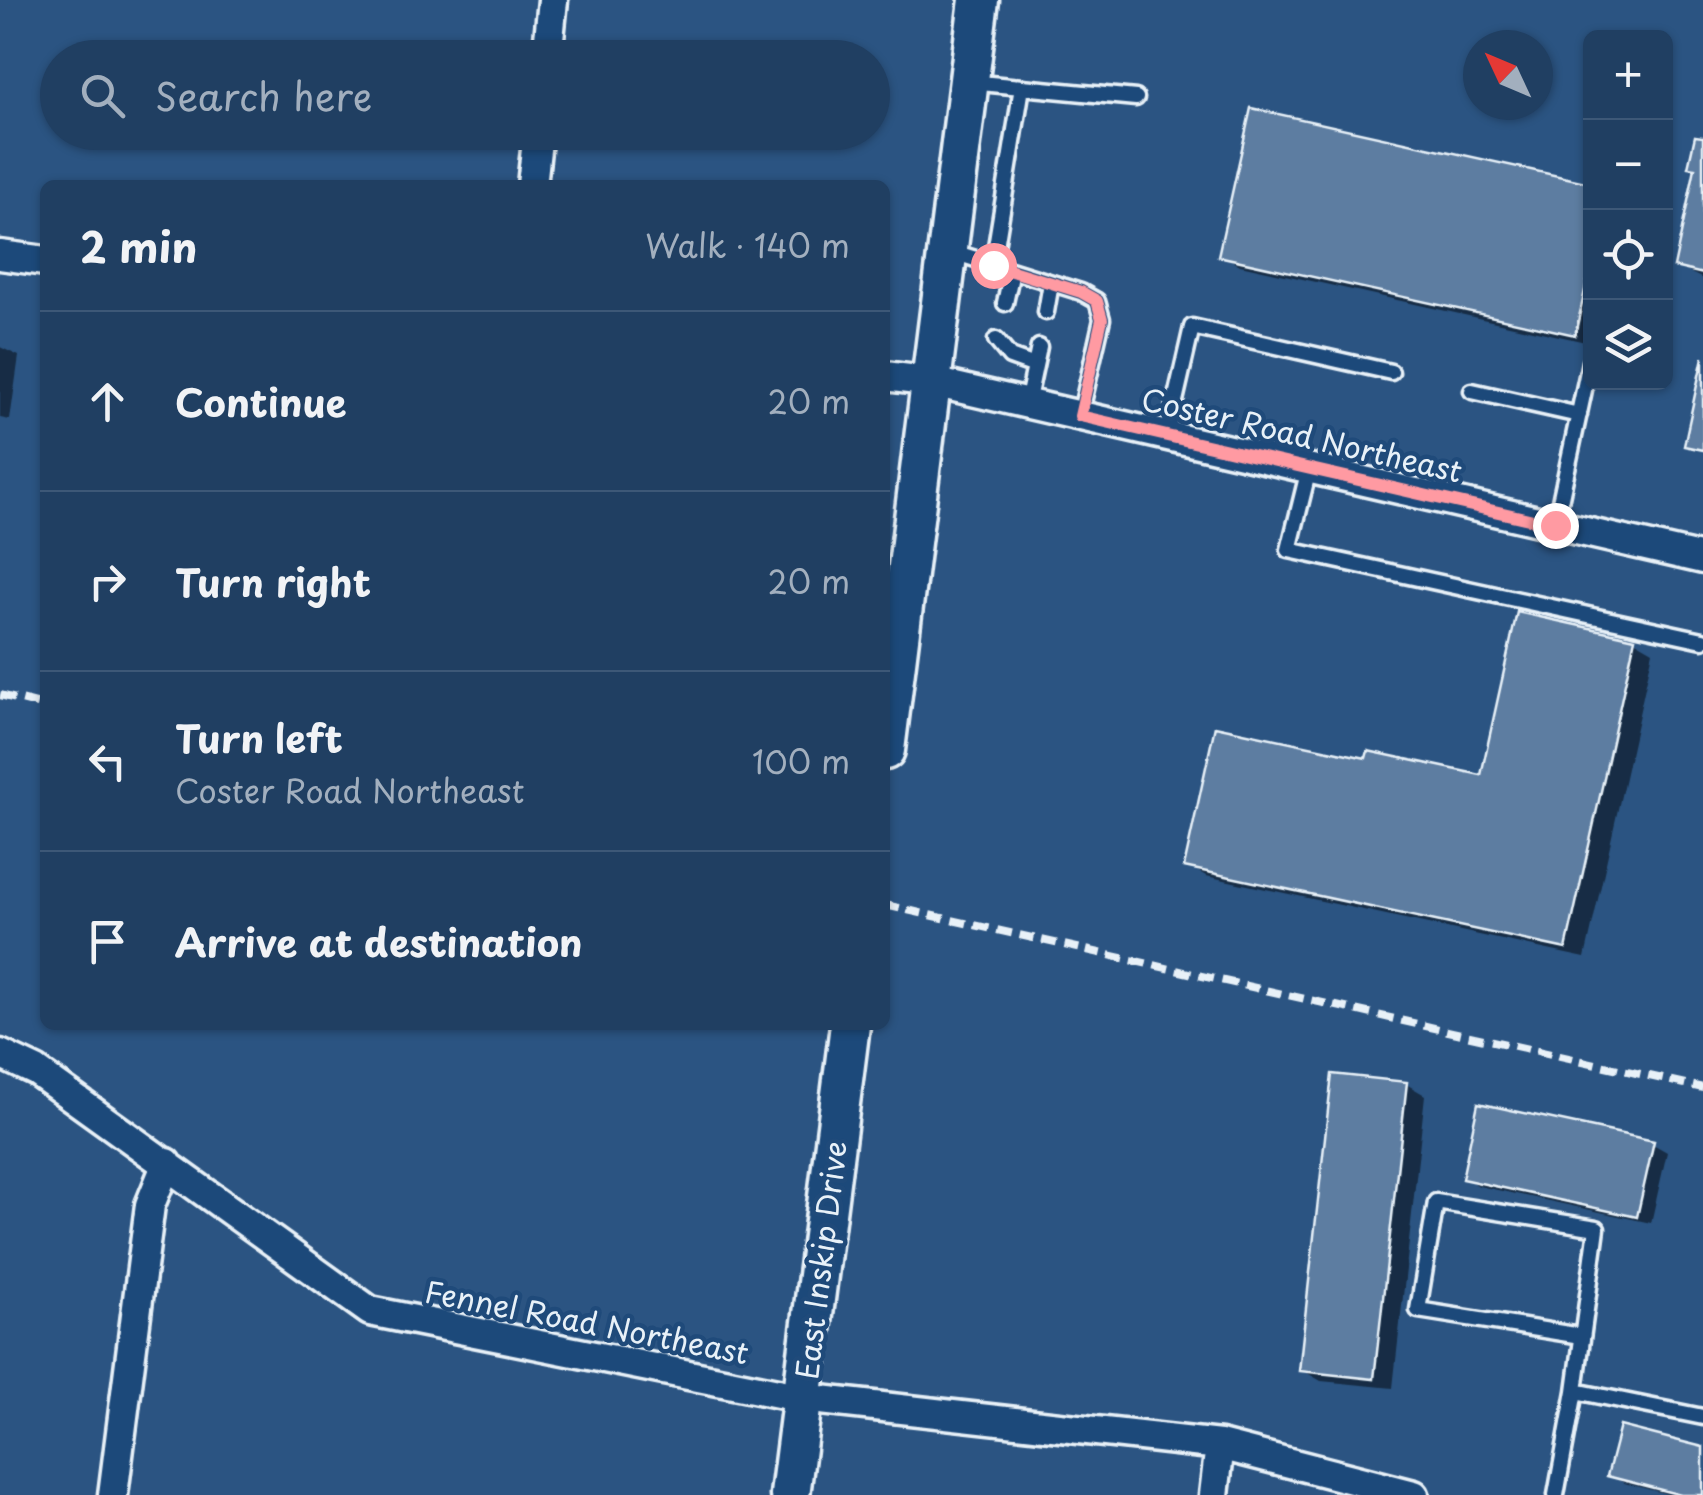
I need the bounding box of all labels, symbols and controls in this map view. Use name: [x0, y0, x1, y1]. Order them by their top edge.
north arrow: [1463, 30, 1553, 120]
map controls: [1583, 30, 1673, 390]
button: +: [1583, 30, 1673, 120]
search box: [40, 40, 890, 150]
text: Search here: [155, 67, 372, 124]
icon: search: [75, 68, 130, 123]
button: −: [1583, 120, 1673, 210]
button: locate: [1583, 210, 1673, 300]
text: 2 min: [80, 214, 197, 277]
text: Walk · 140 m: [645, 221, 850, 269]
route start: [971, 243, 1017, 289]
button: layers: [1583, 300, 1673, 390]
text: Continue: [175, 373, 346, 430]
icon: ahead: [80, 374, 135, 429]
street label: Coster Road Northeast: [1137, 375, 1467, 493]
text: 20 m: [768, 377, 850, 425]
route end: [1533, 503, 1579, 549]
text: Turn right: [175, 553, 371, 610]
icon: right: [80, 554, 135, 609]
text: 20 m: [768, 557, 850, 605]
text: Turn left: [175, 709, 343, 766]
icon: left: [80, 734, 135, 789]
text: 100 m: [752, 737, 850, 785]
text: Coster Road Northeast: [175, 766, 524, 814]
text: Arrive at destination: [175, 913, 583, 970]
icon: arrive: [80, 914, 135, 969]
street label: East Inskip Drive: [783, 1138, 857, 1382]
street label: Fennel Road Northeast: [421, 1268, 753, 1374]

